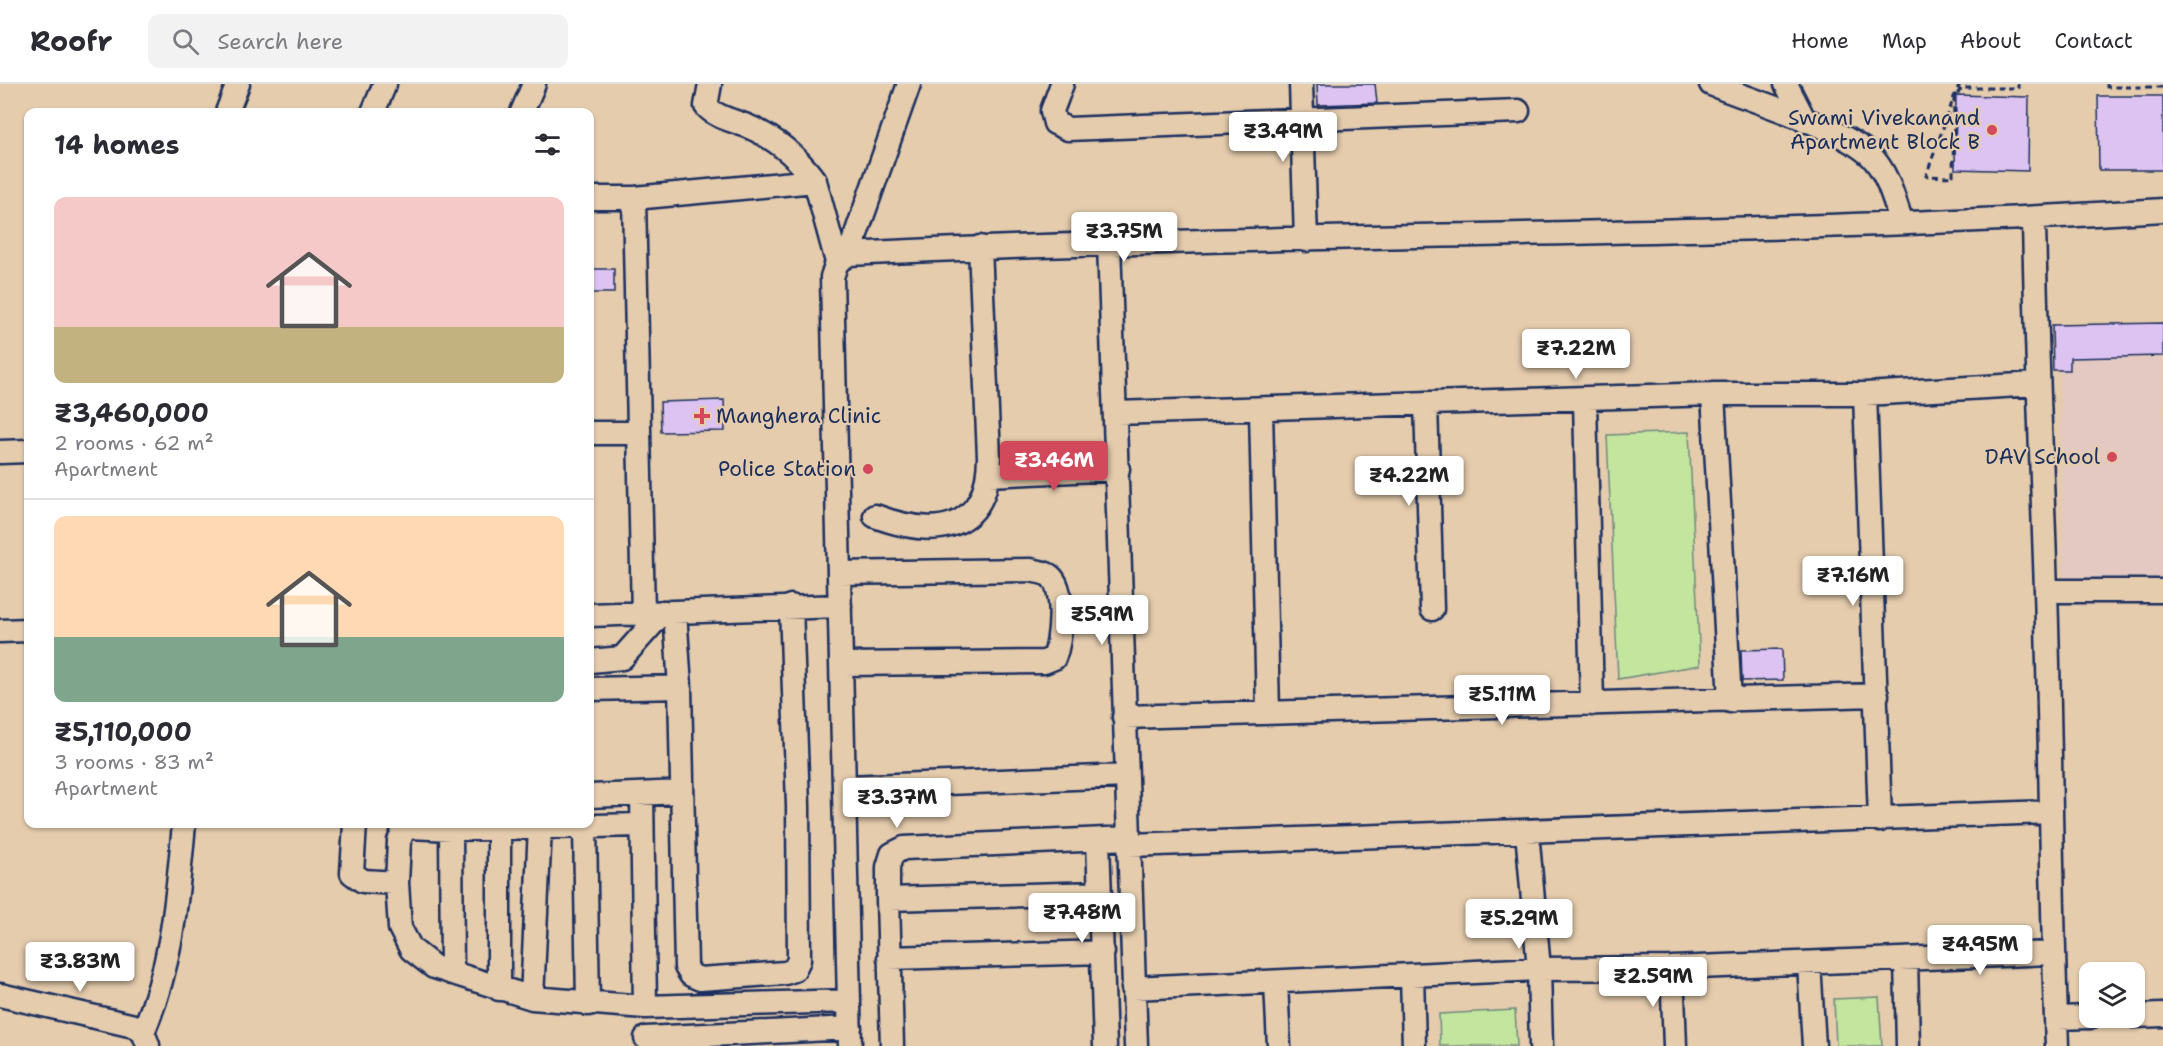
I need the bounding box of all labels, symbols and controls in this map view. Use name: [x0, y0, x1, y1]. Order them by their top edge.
search box: [148, 14, 568, 68]
text: Roofr: [30, 22, 112, 60]
icon: search: [169, 25, 202, 58]
text: Search here: [217, 27, 343, 56]
text: Home: [1791, 27, 1849, 55]
text: Map: [1882, 27, 1927, 55]
text: About: [1960, 27, 2021, 55]
text: Contact: [2054, 27, 2133, 55]
place label: Swami Vivekanand Apartment Block B: [1788, 104, 1980, 156]
pin: ₹3.49M: [1234, 112, 1332, 163]
text: ₹3.49M: [1243, 118, 1323, 144]
marker: Swami Vivekanand Apartment Block B: [1985, 123, 1999, 137]
text: 14 homes: [54, 127, 180, 162]
icon: filters: [531, 128, 564, 161]
pin: ₹3.75M: [1075, 212, 1173, 263]
text: ₹3.75M: [1085, 218, 1163, 244]
icon: home: [255, 236, 363, 344]
pin: ₹7.22M: [1527, 329, 1625, 380]
text: ₹7.22M: [1536, 335, 1616, 361]
text: ₹3,460,000: [54, 395, 209, 430]
place label: Manghera Clinic: [716, 402, 881, 430]
marker: Manghera Clinic: [693, 407, 711, 425]
text: 2 rooms · 62 m²: [54, 430, 214, 456]
pin: ₹3.46M: [1005, 441, 1103, 492]
place label: DAV School: [1985, 443, 2101, 471]
text: ₹3.46M: [1014, 447, 1094, 473]
marker: DAV School: [2105, 450, 2119, 464]
place label: Police Station: [718, 455, 856, 483]
text: Apartment: [54, 456, 158, 482]
pin: ₹4.22M: [1360, 456, 1458, 507]
marker: Police Station: [861, 462, 875, 476]
text: ₹4.22M: [1369, 462, 1449, 488]
icon: home: [255, 555, 363, 663]
pin: ₹7.16M: [1804, 556, 1902, 607]
text: ₹7.16M: [1816, 562, 1890, 588]
pin: ₹5.9M: [1060, 595, 1144, 646]
text: ₹5.9M: [1070, 601, 1134, 627]
pin: ₹5.11M: [1453, 675, 1551, 726]
text: ₹5.11M: [1468, 681, 1536, 707]
text: ₹5,110,000: [54, 714, 192, 749]
text: 3 rooms · 83 m²: [54, 749, 214, 775]
text: Apartment: [54, 775, 158, 801]
pin: ₹3.37M: [848, 778, 946, 829]
text: ₹3.37M: [857, 784, 937, 810]
pin: ₹7.48M: [1033, 893, 1131, 944]
text: ₹7.48M: [1042, 899, 1122, 925]
pin: ₹5.29M: [1470, 899, 1568, 950]
text: ₹5.29M: [1480, 905, 1558, 931]
pin: ₹4.95M: [1931, 925, 2029, 976]
text: ₹4.95M: [1941, 931, 2019, 957]
pin: ₹3.83M: [31, 942, 129, 993]
text: ₹3.83M: [39, 948, 121, 974]
pin: ₹2.59M: [1604, 957, 1702, 1008]
map controls: [2079, 962, 2145, 1028]
button: layers: [2079, 962, 2145, 1028]
text: ₹2.59M: [1613, 963, 1693, 989]

